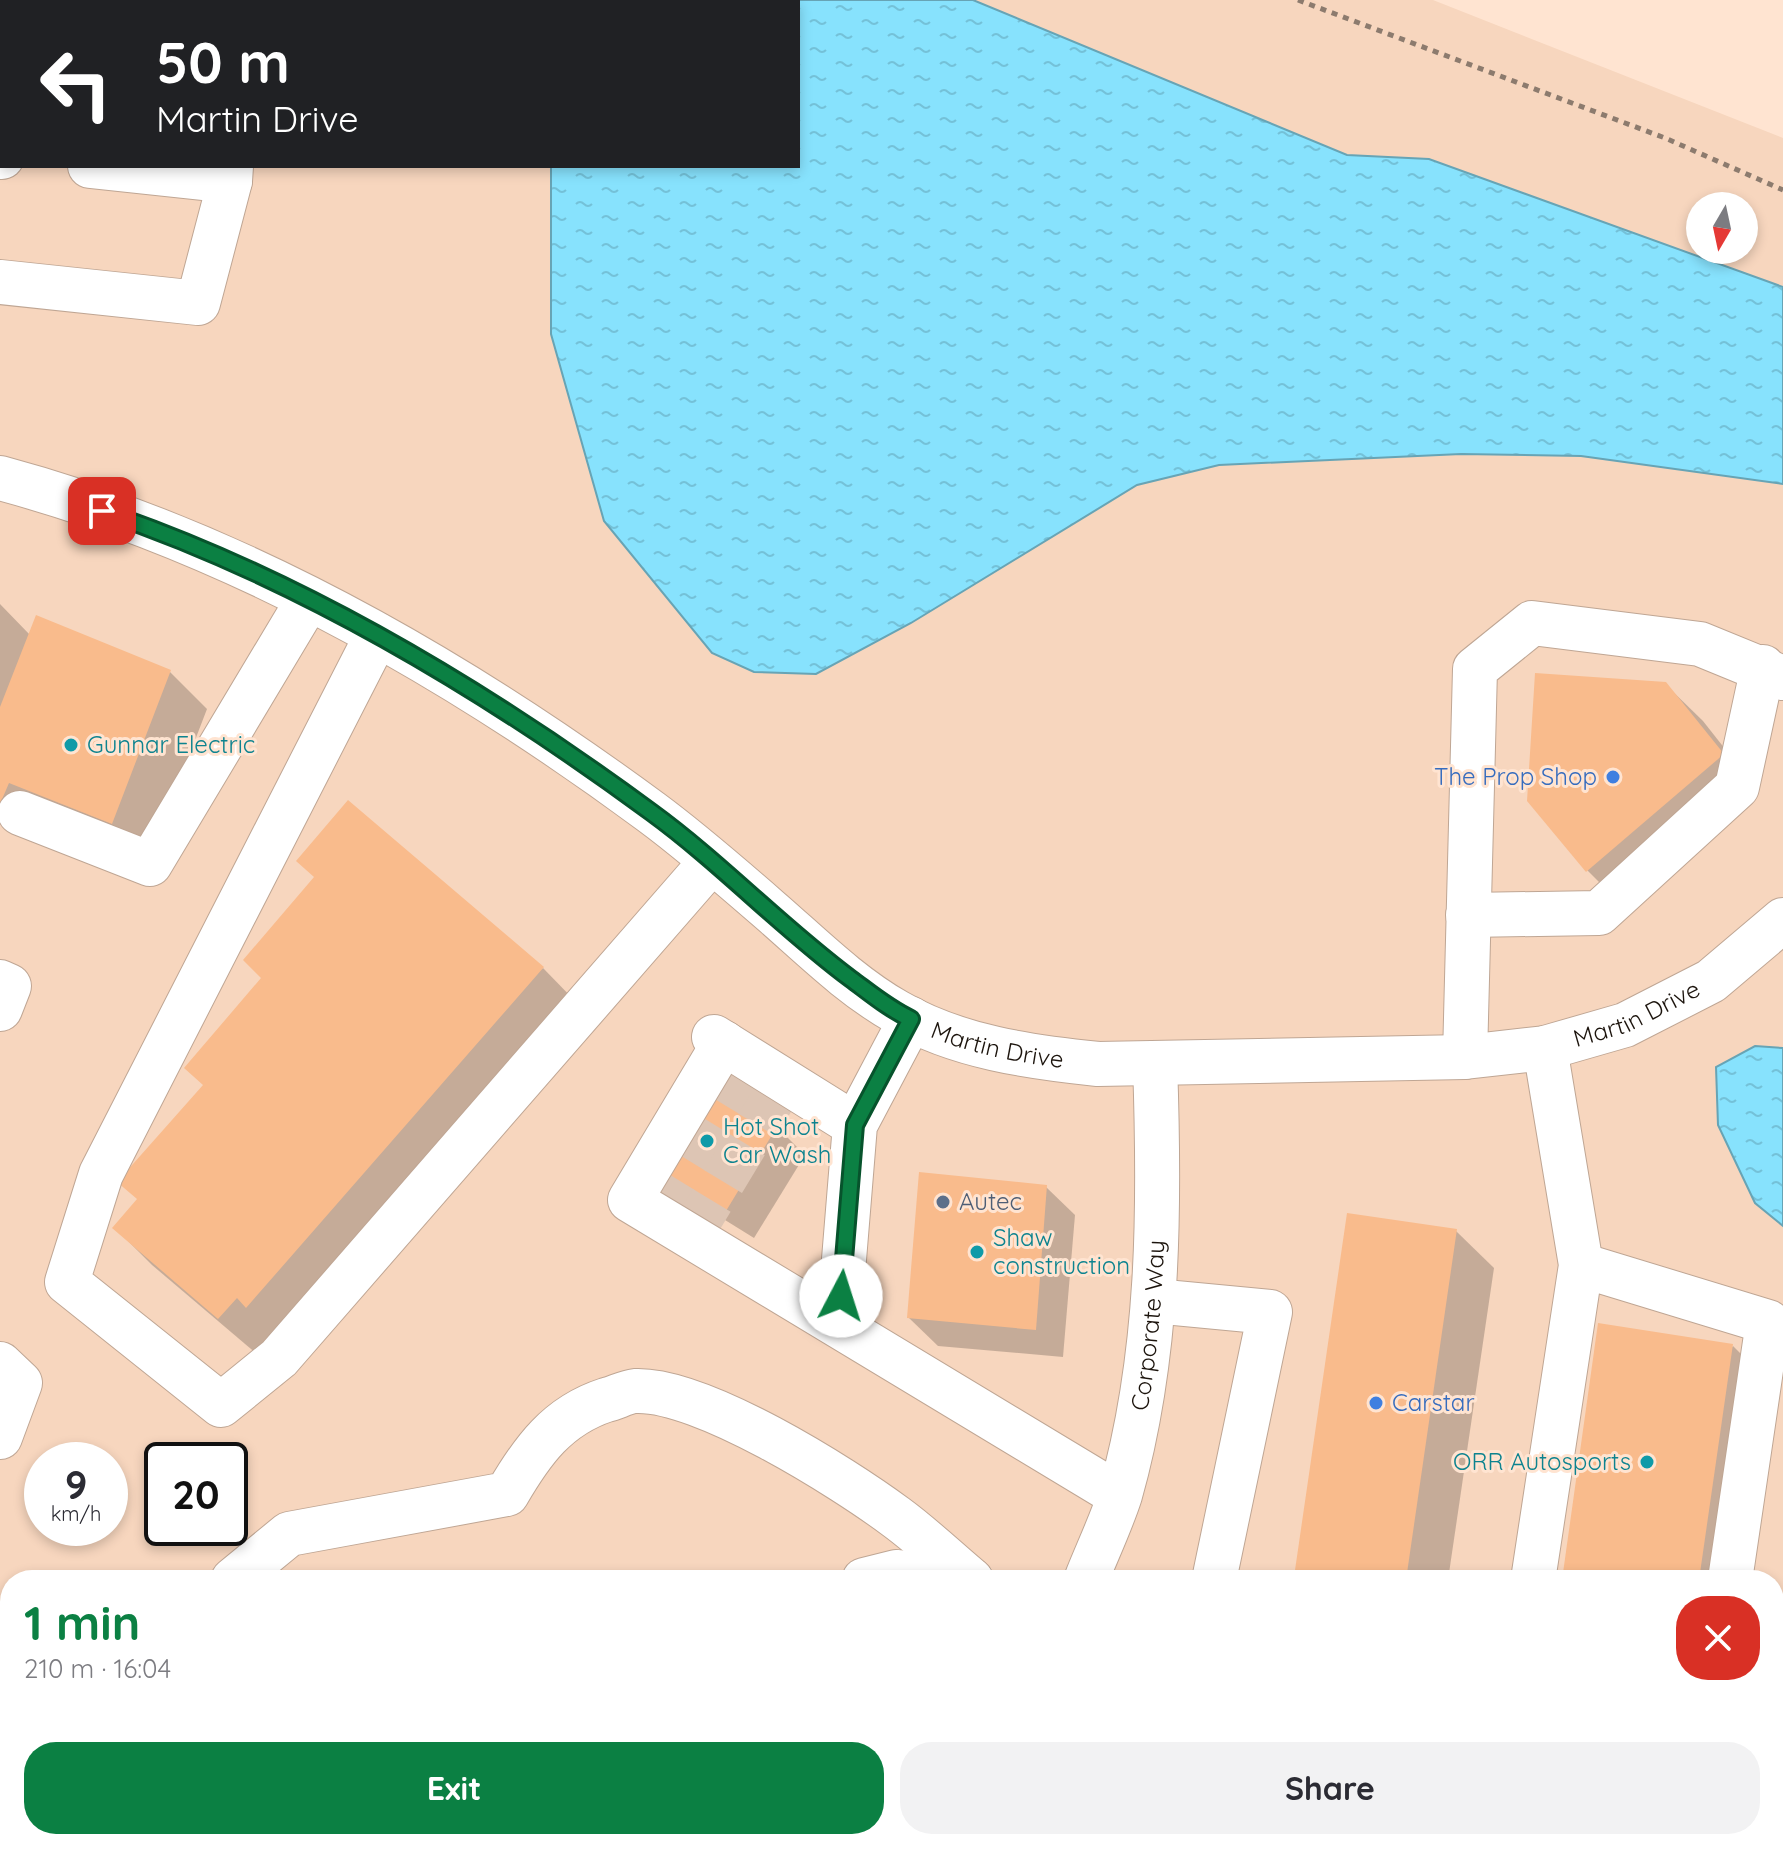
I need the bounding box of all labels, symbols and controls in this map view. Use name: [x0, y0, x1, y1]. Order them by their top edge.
text: 50 m: [156, 27, 290, 97]
icon: left: [24, 32, 128, 136]
text: Martin Drive: [156, 96, 359, 141]
north arrow: [1686, 192, 1758, 264]
map controls: [1686, 192, 1758, 264]
pin: [68, 477, 136, 545]
icon: arrive: [80, 489, 124, 533]
place label: Gunnar Electric: [87, 729, 255, 759]
marker: Gunnar Electric: [62, 736, 80, 754]
place label: The Prop Shop: [1434, 761, 1597, 791]
marker: The Prop Shop: [1604, 768, 1622, 786]
street label: Martin Drive: [1570, 973, 1705, 1053]
street label: Martin Drive: [927, 1014, 1065, 1074]
place label: Hot Shot Car Wash: [723, 1111, 831, 1169]
marker: Hot Shot Car Wash: [698, 1132, 716, 1150]
place label: Autec: [959, 1186, 1022, 1216]
marker: Autec: [934, 1193, 952, 1211]
place label: Shaw construction: [993, 1222, 1130, 1280]
street label: Corporate Way: [1124, 1240, 1170, 1413]
marker: Shaw construction: [968, 1243, 986, 1261]
position arrow: [799, 1254, 883, 1338]
place label: Carstar: [1392, 1387, 1475, 1417]
marker: Carstar: [1367, 1394, 1385, 1412]
speed limit sign: 20: [144, 1442, 248, 1546]
place label: ORR Autosports: [1453, 1446, 1631, 1476]
marker: ORR Autosports: [1638, 1453, 1656, 1471]
text: 9: [65, 1459, 87, 1509]
text: km/h: [51, 1501, 101, 1526]
text: 1 min: [24, 1592, 140, 1652]
button: close: [1676, 1596, 1760, 1680]
text: 210 m · 16:04: [24, 1652, 171, 1685]
button: Exit: [24, 1742, 884, 1834]
button: Share: [900, 1742, 1760, 1834]

